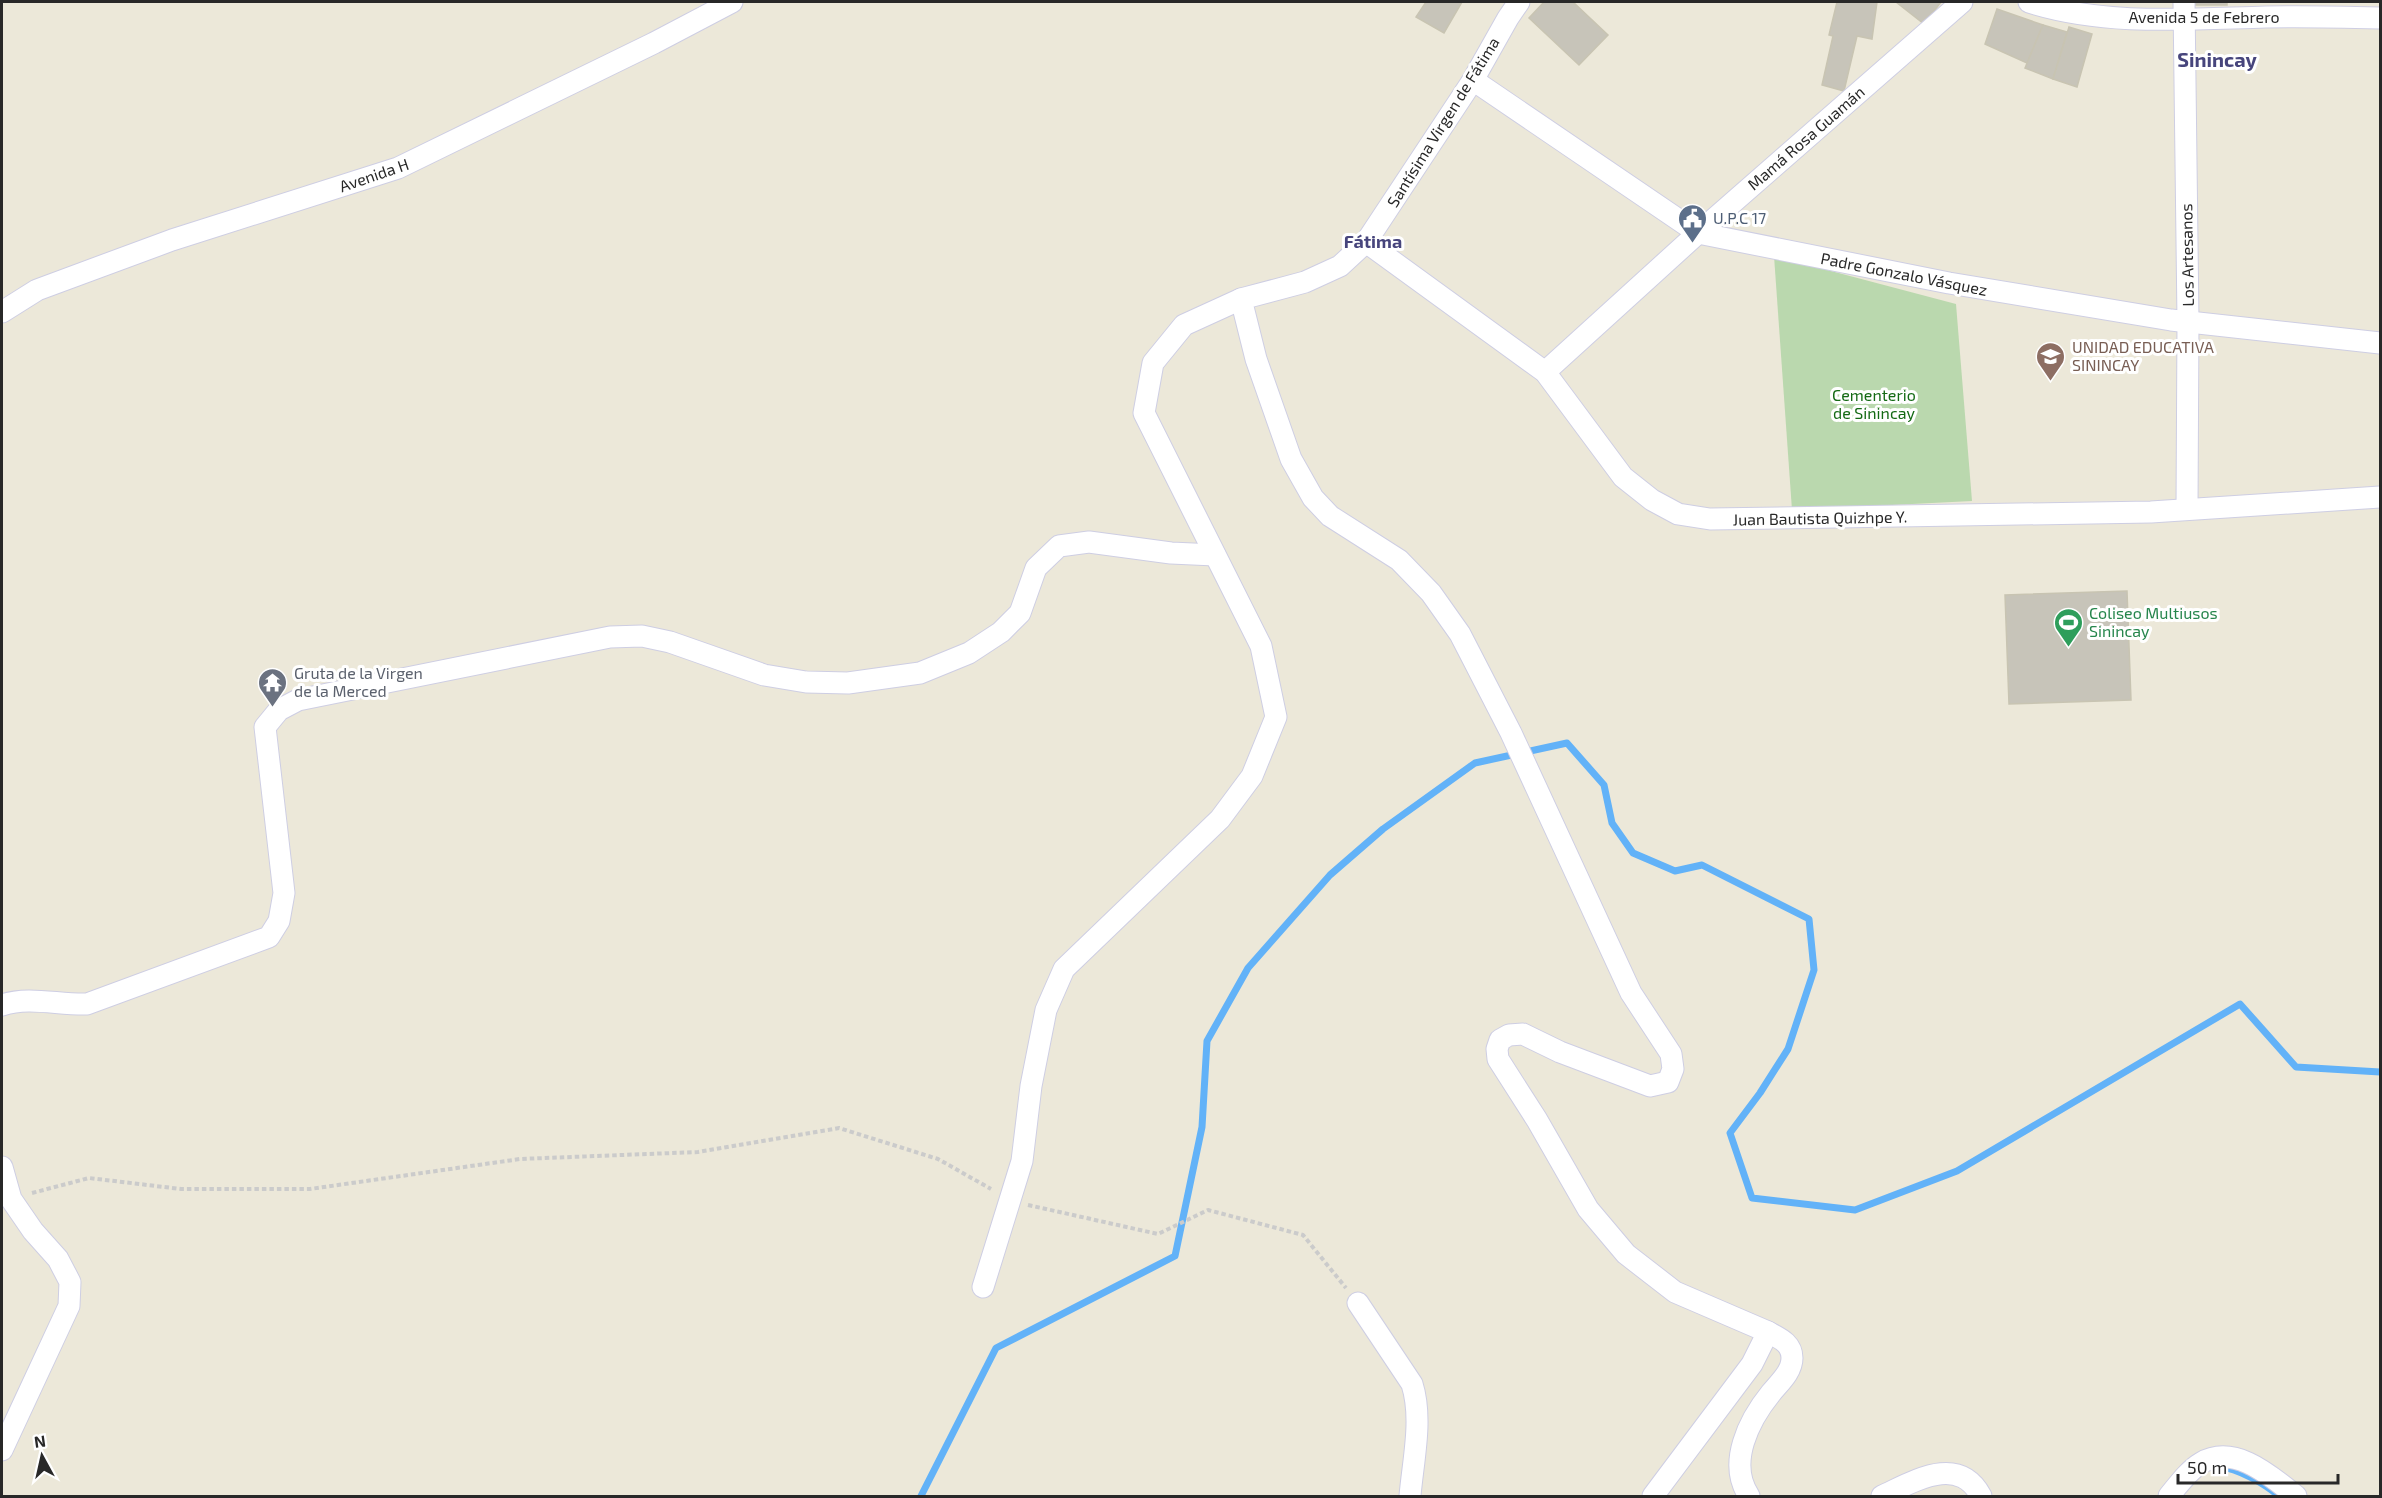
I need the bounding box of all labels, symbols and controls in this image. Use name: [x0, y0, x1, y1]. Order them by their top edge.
street label: Avenida 5 de Febrero: [2128, 7, 2280, 26]
street label: Santísima Virgen de Fátima: [1382, 33, 1503, 210]
district label: Sinincay: [2177, 47, 2257, 72]
street label: Mamá Rosa Guamán: [1743, 82, 1868, 194]
street label: Avenida H: [337, 154, 411, 195]
public building icon: U.P.C 17: [1676, 202, 1708, 244]
street label: Los Artesanos: [2176, 203, 2197, 307]
place label: U.P.C 17: [1713, 208, 1766, 227]
district label: Fátima: [1344, 230, 1402, 252]
street label: Padre Gonzalo Vásquez: [1819, 248, 1989, 299]
place label: UNIDAD EDUCATIVA SININCAY: [2072, 337, 2214, 374]
school or university icon: UNIDAD EDUCATIVA SININCAY: [2035, 340, 2067, 382]
park label: Cementerio de Sinincay: [1832, 385, 1916, 422]
street label: Juan Bautista Quizhpe Y.: [1732, 506, 1908, 530]
place label: Coliseo Multiusos Sinincay: [2089, 603, 2218, 640]
sports icon: Coliseo Multiusos Sinincay: [2052, 606, 2084, 648]
place label: Gruta de la Virgen de la Merced: [294, 663, 423, 700]
temple icon: Gruta de la Virgen de la Merced: [257, 666, 289, 708]
north arrow: [12, 1426, 72, 1486]
text: N: [33, 1430, 47, 1451]
scale bar: [2178, 1447, 2338, 1485]
text: 50 m: [2187, 1456, 2227, 1478]

